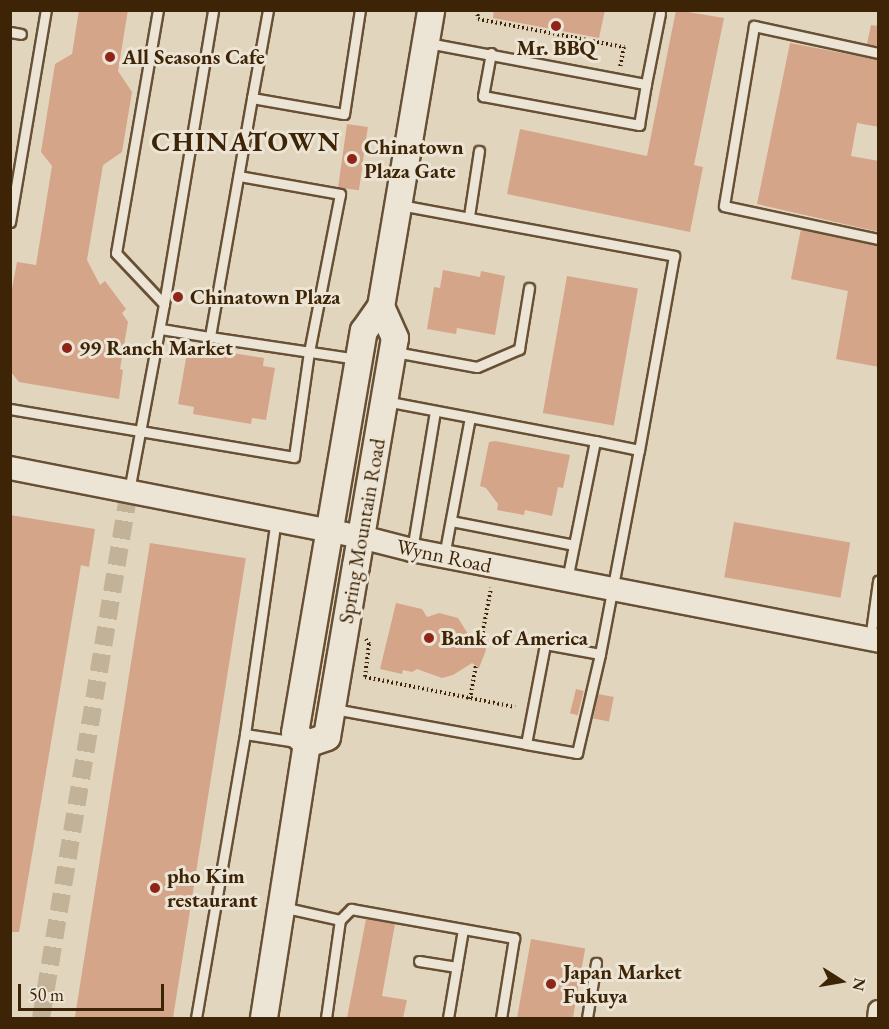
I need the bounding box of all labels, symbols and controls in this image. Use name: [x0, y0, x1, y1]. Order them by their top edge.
marker: Mr. BBQ: [549, 19, 563, 33]
place label: Mr. BBQ: [516, 35, 596, 61]
place label: All Seasons Cafe: [122, 44, 265, 70]
marker: All Seasons Cafe: [103, 50, 117, 64]
district label: CHINATOWN: [151, 126, 341, 158]
place label: Chinatown Plaza Gate: [364, 134, 464, 184]
marker: Chinatown Plaza Gate: [345, 152, 359, 166]
place label: Chinatown Plaza: [190, 284, 341, 310]
marker: Chinatown Plaza: [171, 290, 185, 304]
place label: 99 Ranch Market: [79, 335, 233, 361]
marker: 99 Ranch Market: [60, 341, 74, 355]
street label: Spring Mountain Road: [333, 436, 391, 626]
street label: Wynn Road: [394, 534, 494, 578]
place label: Bank of America: [441, 625, 588, 651]
marker: Bank of America: [422, 631, 436, 645]
place label: pho Kim restaurant: [167, 863, 258, 913]
marker: pho Kim restaurant: [148, 881, 162, 895]
north arrow: [811, 951, 871, 1011]
place label: Japan Market Fukuya: [563, 959, 682, 1009]
scale bar: [21, 972, 166, 1010]
text: N: [848, 976, 871, 993]
marker: Japan Market Fukuya: [544, 977, 558, 991]
text: 50 m: [29, 983, 64, 1006]

